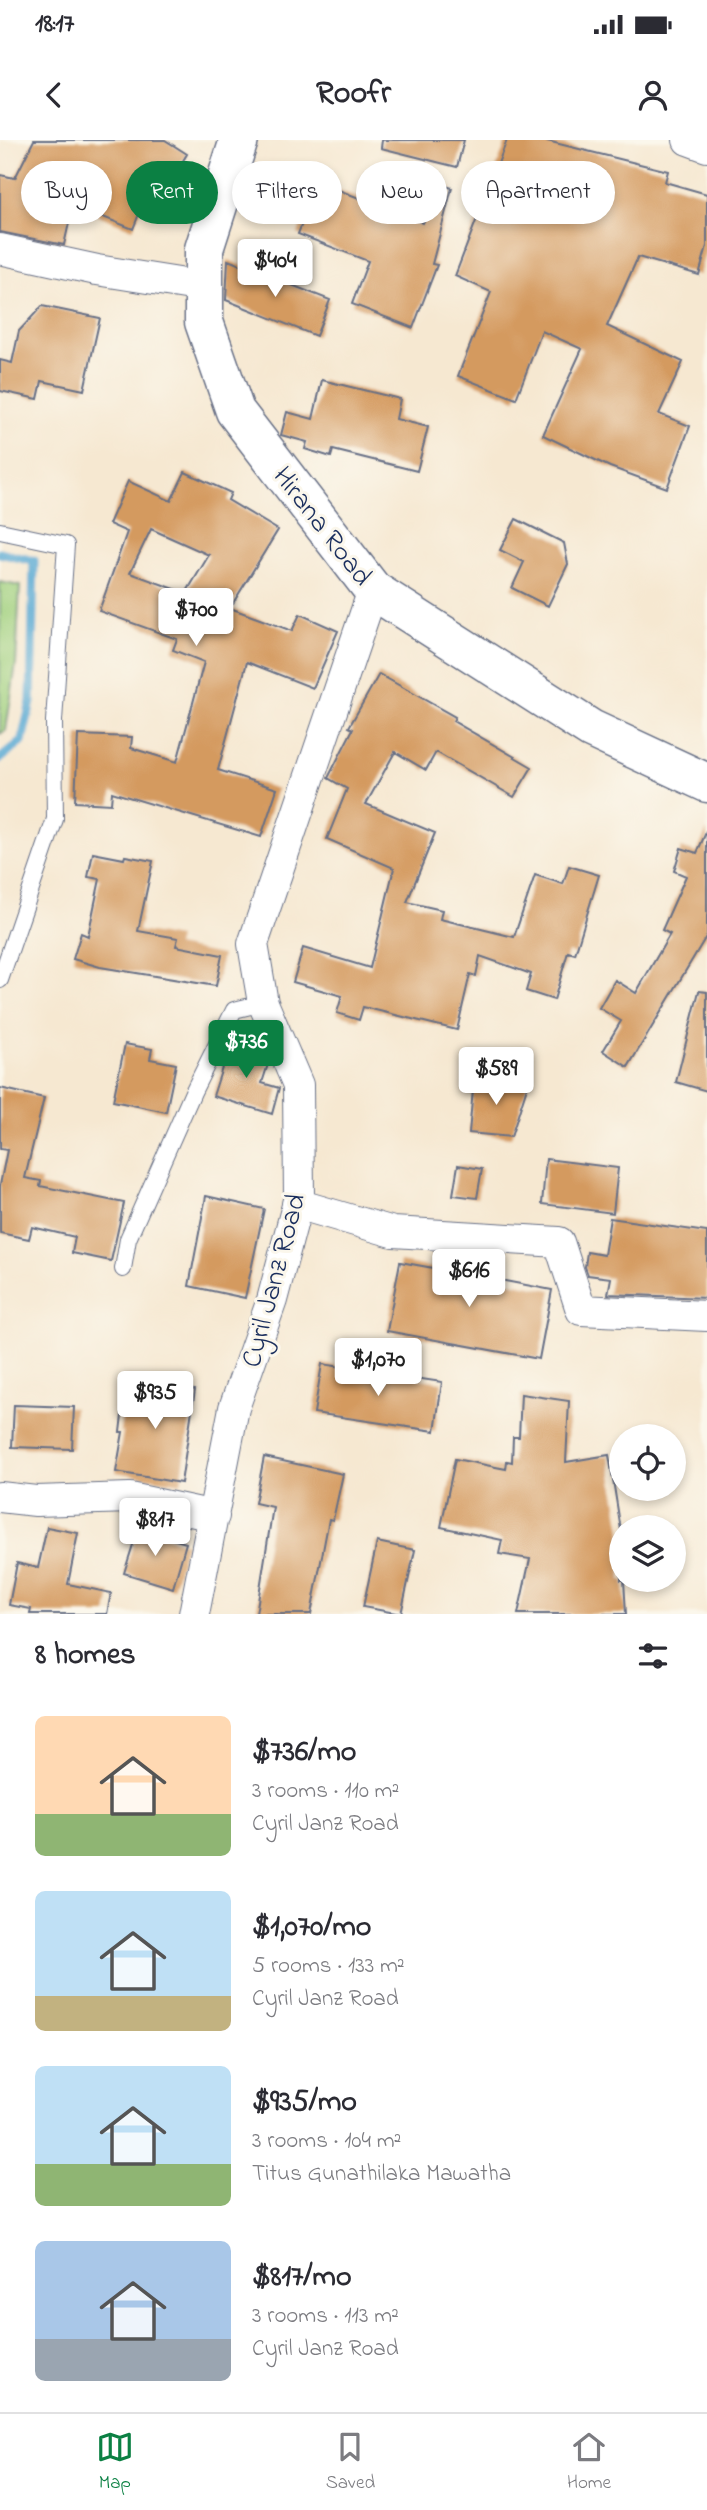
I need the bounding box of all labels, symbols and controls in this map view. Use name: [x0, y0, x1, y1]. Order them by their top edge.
text: 18:17: [35, 6, 74, 44]
text: Roofr: [316, 71, 391, 118]
icon: back: [35, 76, 73, 114]
icon: person: [634, 76, 672, 114]
chip: Buy: [21, 161, 112, 224]
chip: Rent: [126, 161, 218, 224]
chip: Filters: [232, 161, 342, 224]
chip: New: [356, 161, 447, 224]
chip: Apartment: [461, 161, 615, 224]
pin: $404: [234, 240, 316, 299]
text: $404: [254, 245, 296, 278]
street label: Hirana Road: [261, 459, 381, 596]
pin: $700: [155, 588, 237, 648]
text: $700: [174, 594, 218, 627]
pin: $736: [205, 1020, 287, 1080]
text: $736: [224, 1026, 268, 1059]
pin: $589: [455, 1048, 537, 1107]
text: $589: [475, 1053, 517, 1086]
street label: Cyril Janz Road: [232, 1189, 318, 1372]
pin: $616: [428, 1250, 510, 1309]
text: $616: [448, 1255, 490, 1288]
pin: $1,070: [321, 1338, 435, 1398]
text: $1,070: [351, 1344, 405, 1377]
pin: $935: [114, 1372, 196, 1431]
text: $935: [133, 1377, 177, 1410]
map controls: [609, 1424, 686, 1592]
button: locate: [609, 1424, 686, 1501]
pin: $817: [114, 1498, 196, 1558]
text: $817: [135, 1504, 175, 1537]
button: layers: [609, 1515, 686, 1592]
text: 8 homes: [35, 1634, 136, 1678]
icon: filters: [634, 1637, 672, 1675]
text: $736/mo: [252, 1731, 356, 1775]
icon: home: [91, 1744, 175, 1828]
text: 3 rooms · 110 m²: [252, 1775, 399, 1808]
text: Cyril Janz Road: [252, 1808, 399, 1841]
text: $1,070/mo: [252, 1906, 371, 1950]
icon: home: [91, 1919, 175, 2003]
text: 5 rooms · 133 m²: [252, 1950, 405, 1983]
text: Cyril Janz Road: [252, 1983, 399, 2016]
text: $935/mo: [252, 2081, 357, 2125]
icon: home: [91, 2094, 175, 2178]
text: 3 rooms · 104 m²: [252, 2125, 401, 2158]
text: Titus Gunathilaka Mawatha: [252, 2158, 511, 2191]
text: $817/mo: [252, 2256, 351, 2300]
icon: home: [91, 2269, 175, 2353]
text: 3 rooms · 113 m²: [252, 2300, 399, 2333]
text: Cyril Janz Road: [252, 2333, 399, 2366]
tab: Map: [96, 2428, 134, 2497]
tab: Saved: [326, 2428, 375, 2497]
tab: Home: [567, 2428, 611, 2497]

